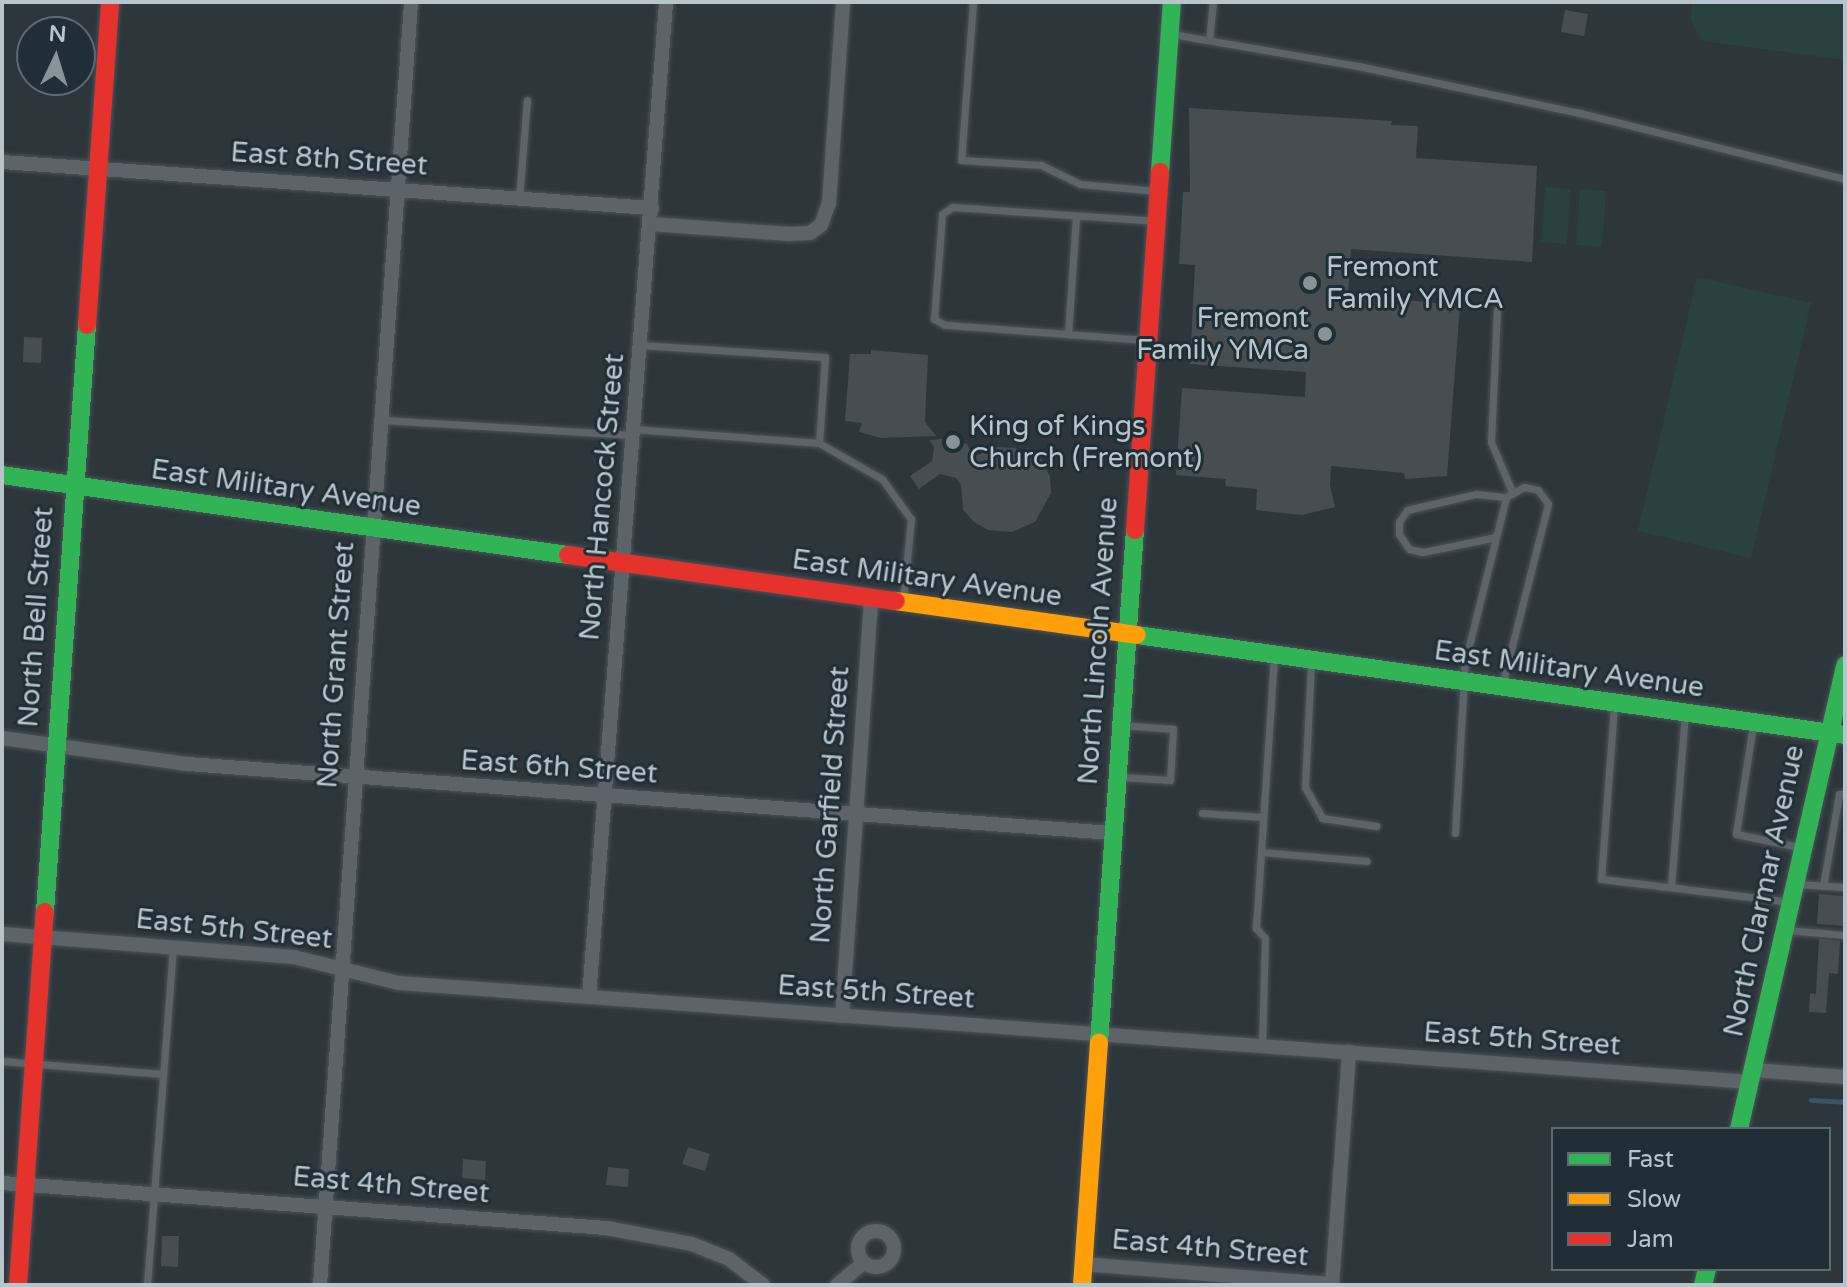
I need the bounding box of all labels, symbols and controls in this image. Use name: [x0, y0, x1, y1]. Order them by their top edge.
north arrow: [16, 16, 96, 96]
text: N: [48, 20, 67, 48]
street label: East 8th Street: [229, 135, 429, 183]
place label: Fremont Family YMCA: [1326, 250, 1504, 316]
marker: Fremont Family YMCA: [1301, 274, 1319, 292]
place label: Fremont Family YMCa: [1136, 301, 1309, 367]
marker: Fremont Family YMCa: [1316, 325, 1334, 343]
street label: North Hancock Street: [573, 352, 631, 642]
place label: King of Kings Church (Fremont): [969, 409, 1202, 475]
marker: King of Kings Church (Fremont): [944, 433, 962, 451]
street label: East Military Avenue: [149, 452, 423, 524]
street label: North Lincoln Avenue: [1071, 496, 1125, 786]
street label: North Bell Street: [12, 505, 60, 729]
street label: North Grant Street: [311, 541, 361, 789]
street label: East Military Avenue: [790, 542, 1064, 614]
street label: East Military Avenue: [1432, 633, 1706, 705]
street label: North Garfield Street: [804, 665, 856, 945]
street label: North Clarmar Avenue: [1717, 742, 1811, 1040]
street label: East 6th Street: [459, 743, 659, 791]
street label: East 5th Street: [134, 902, 334, 956]
street label: East 5th Street: [776, 968, 976, 1016]
street label: East 5th Street: [1422, 1015, 1622, 1063]
legend: [1551, 1127, 1831, 1271]
text: Fast: [1627, 1145, 1674, 1174]
street label: East 4th Street: [291, 1160, 491, 1210]
text: Slow: [1627, 1185, 1681, 1214]
street label: East 4th Street: [1110, 1223, 1310, 1273]
text: Jam: [1627, 1225, 1674, 1254]

